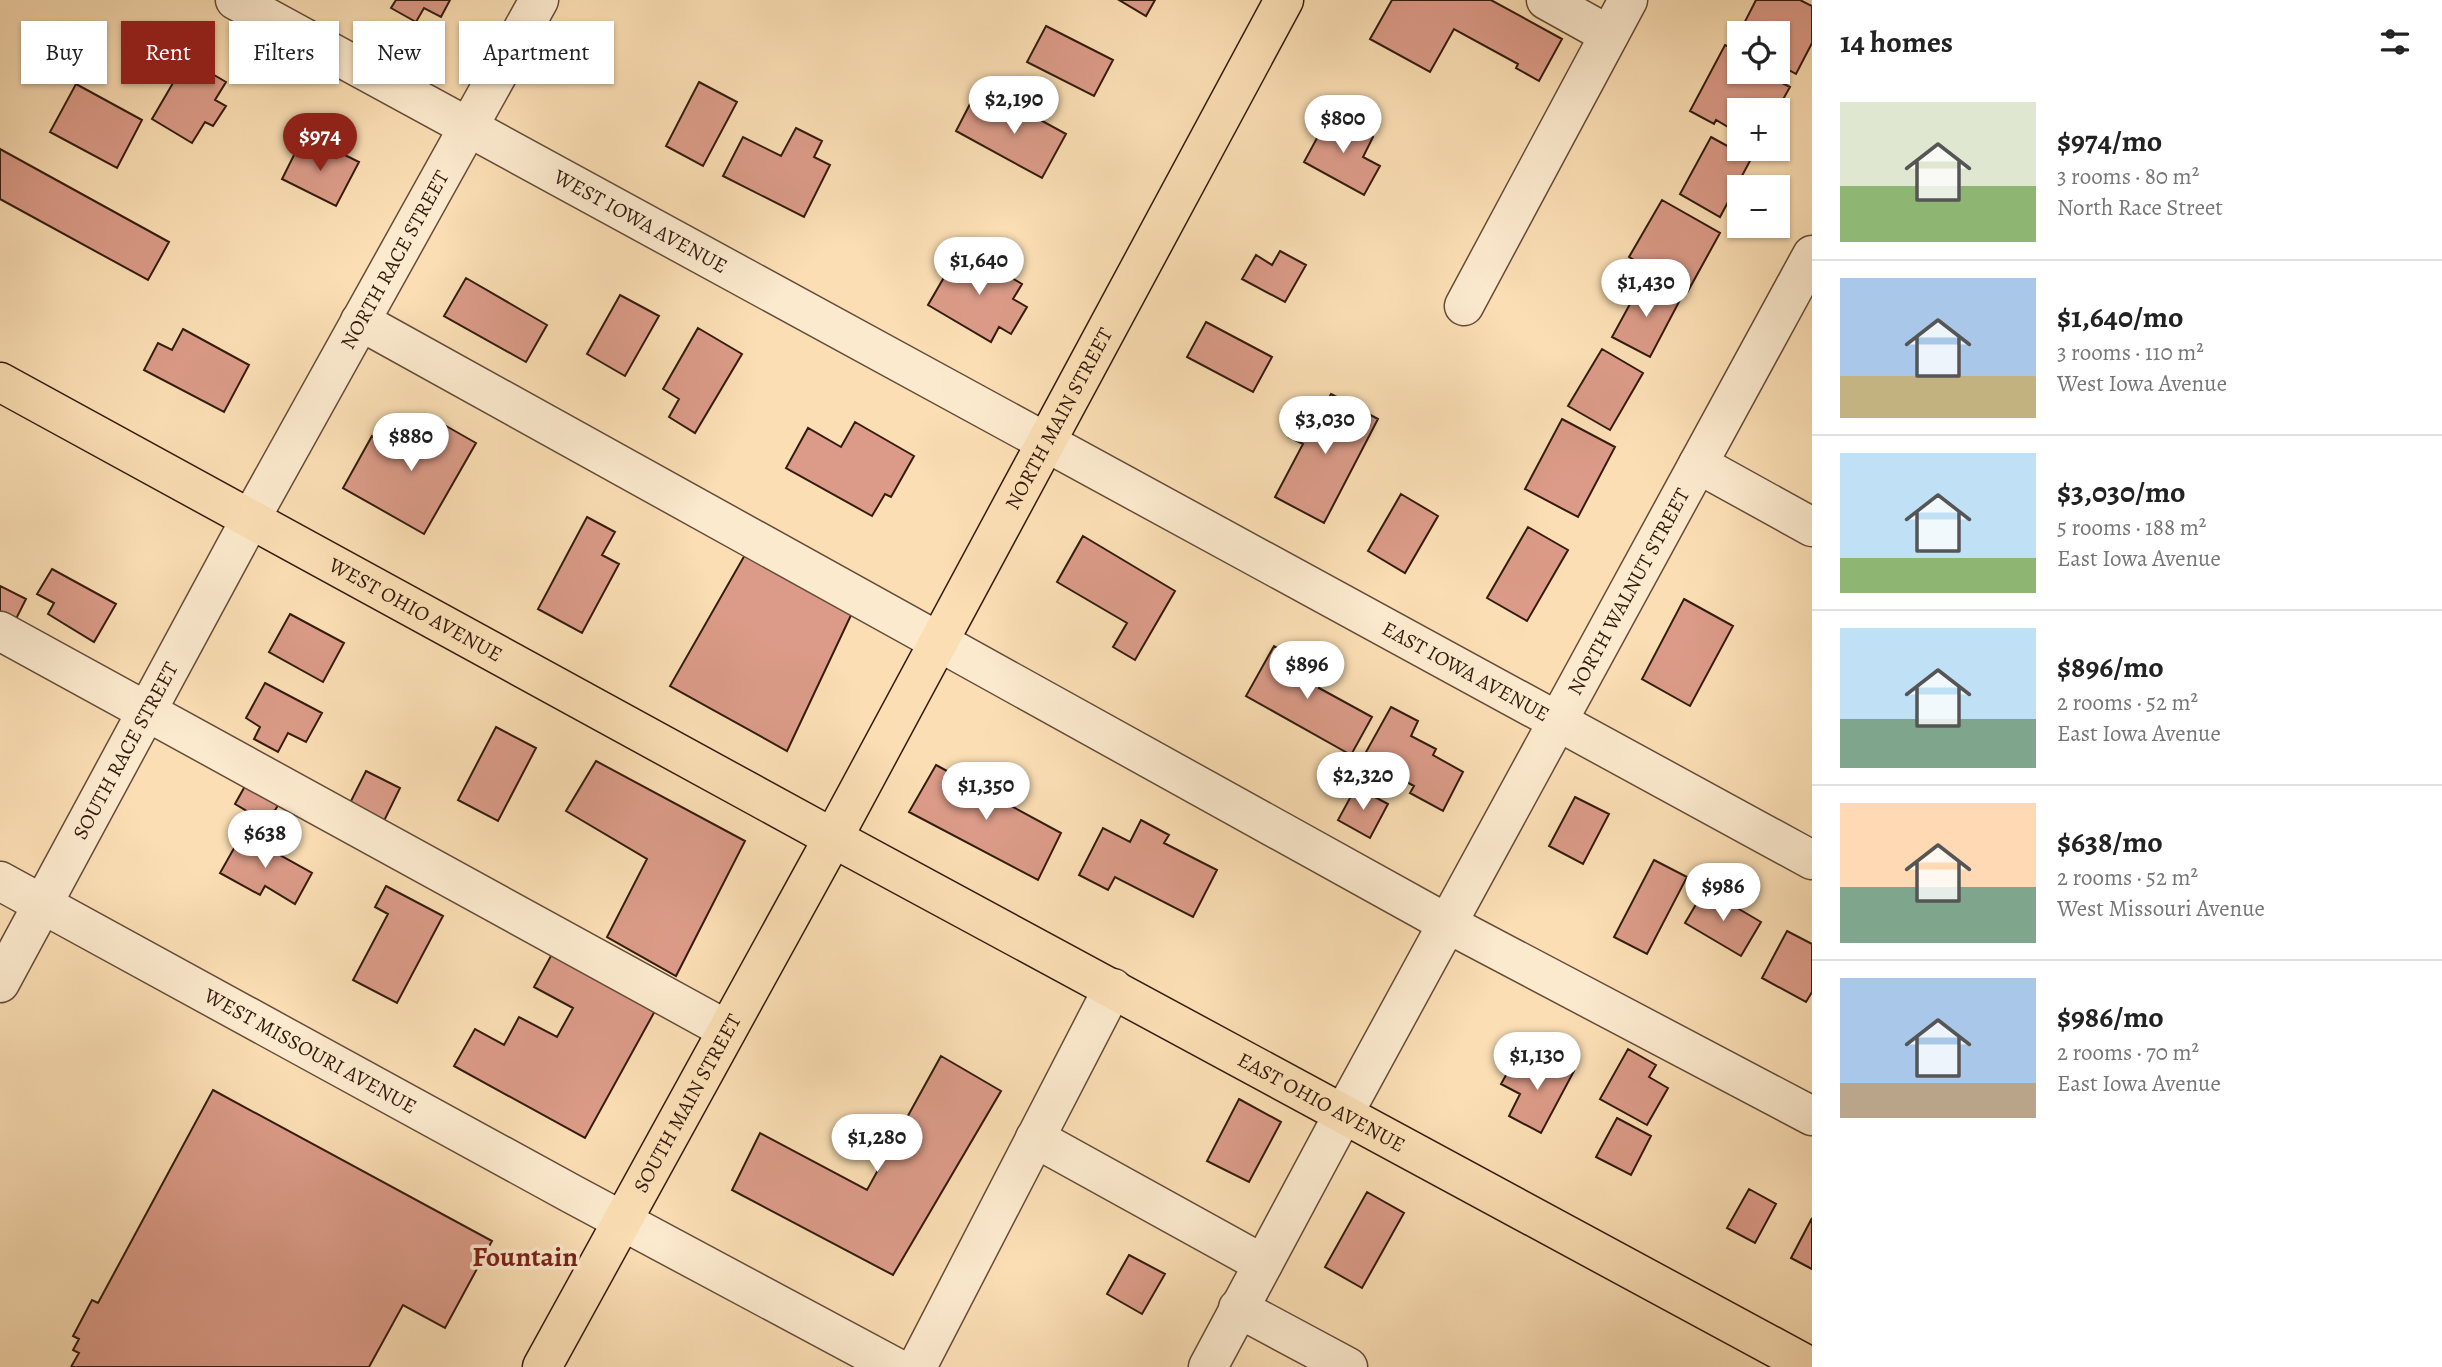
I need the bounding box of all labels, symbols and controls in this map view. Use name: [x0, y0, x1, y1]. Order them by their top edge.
chip: Buy: [21, 21, 107, 84]
chip: Rent: [121, 21, 215, 84]
chip: Filters: [229, 21, 339, 84]
chip: New: [353, 21, 445, 84]
chip: Apartment: [459, 21, 614, 84]
map controls: [1727, 21, 1790, 238]
button: locate: [1727, 21, 1790, 84]
text: 14 homes: [1840, 22, 1953, 62]
icon: filters: [2376, 23, 2414, 61]
pin: $2,190: [957, 76, 1071, 136]
text: $2,190: [985, 83, 1043, 114]
pin: $800: [1302, 96, 1384, 155]
button: +: [1727, 98, 1790, 161]
text: $800: [1321, 102, 1365, 133]
pin: $974: [279, 114, 361, 173]
text: $974: [299, 120, 341, 151]
text: $974/mo: [2057, 121, 2162, 161]
icon: home: [1896, 130, 1980, 214]
text: 3 rooms · 80 m²: [2057, 161, 2199, 192]
street label: WEST IOWA AVENUE: [548, 162, 732, 280]
street label: NORTH RACE STREET: [334, 165, 456, 354]
button: −: [1727, 175, 1790, 238]
text: North Race Street: [2057, 192, 2223, 223]
pin: $1,640: [922, 238, 1036, 297]
text: $1,640: [950, 244, 1008, 275]
pin: $1,430: [1589, 260, 1703, 319]
text: $1,430: [1617, 266, 1675, 297]
text: $1,640/mo: [2057, 297, 2183, 337]
icon: home: [1896, 306, 1980, 390]
street label: NORTH MAIN STREET: [998, 322, 1119, 515]
text: 3 rooms · 110 m²: [2057, 337, 2204, 368]
text: West Iowa Avenue: [2057, 368, 2227, 399]
pin: $3,030: [1268, 396, 1382, 456]
text: $3,030: [1295, 403, 1355, 434]
pin: $880: [370, 414, 452, 473]
text: $880: [389, 420, 433, 451]
text: $3,030/mo: [2057, 472, 2186, 512]
icon: home: [1896, 481, 1980, 565]
street label: NORTH WALNUT STREET: [1561, 483, 1696, 700]
text: 5 rooms · 188 m²: [2057, 512, 2206, 543]
text: East Iowa Avenue: [2057, 543, 2221, 574]
street label: WEST OHIO AVENUE: [323, 550, 508, 668]
street label: EAST IOWA AVENUE: [1377, 614, 1554, 728]
pin: $896: [1266, 642, 1348, 701]
text: $896/mo: [2057, 647, 2164, 687]
text: $896: [1285, 648, 1329, 679]
street label: SOUTH RACE STREET: [66, 656, 185, 844]
icon: home: [1896, 656, 1980, 740]
text: 2 rooms · 52 m²: [2057, 687, 2198, 718]
text: East Iowa Avenue: [2057, 718, 2221, 749]
pin: $2,320: [1306, 752, 1420, 812]
text: $2,320: [1333, 759, 1393, 790]
pin: $1,350: [929, 762, 1043, 822]
text: $1,350: [958, 769, 1014, 800]
pin: $638: [224, 810, 306, 870]
text: $638: [244, 817, 286, 848]
text: $638/mo: [2057, 822, 2163, 862]
icon: home: [1896, 831, 1980, 915]
text: 2 rooms · 52 m²: [2057, 862, 2198, 893]
pin: $986: [1682, 864, 1764, 923]
text: $986: [1701, 870, 1745, 901]
text: West Missouri Avenue: [2057, 893, 2265, 924]
street label: WEST MISSOURI AVENUE: [198, 981, 422, 1120]
text: $986/mo: [2057, 997, 2164, 1037]
icon: home: [1896, 1006, 1980, 1090]
street label: SOUTH MAIN STREET: [627, 1008, 748, 1198]
pin: $1,130: [1480, 1032, 1594, 1092]
text: 2 rooms · 70 m²: [2057, 1037, 2199, 1068]
text: $1,130: [1510, 1039, 1564, 1070]
street label: EAST OHIO AVENUE: [1233, 1046, 1410, 1159]
text: East Iowa Avenue: [2057, 1068, 2221, 1099]
pin: $1,280: [820, 1114, 934, 1174]
text: $1,280: [848, 1121, 906, 1152]
district label: Fountain: [472, 1238, 578, 1276]

